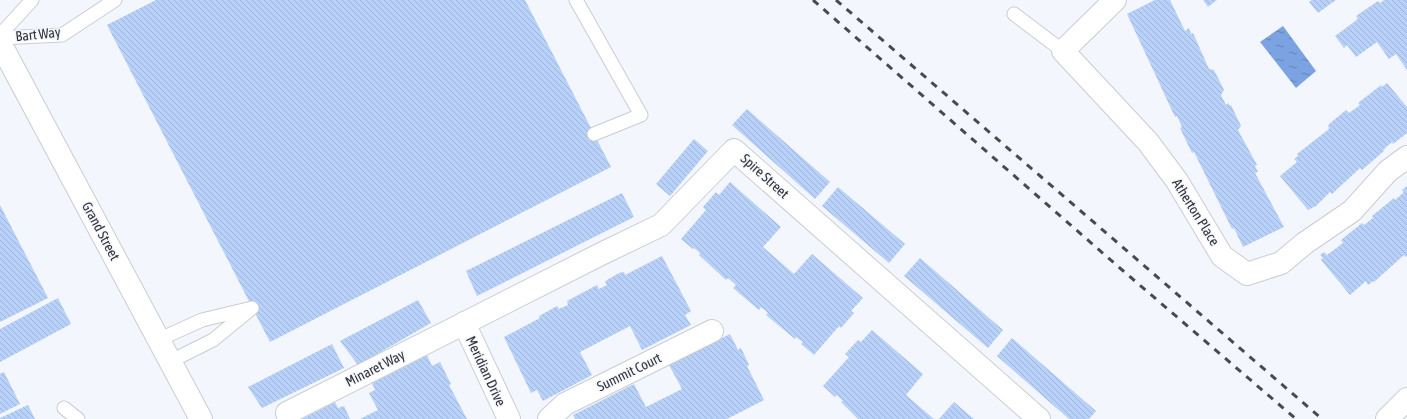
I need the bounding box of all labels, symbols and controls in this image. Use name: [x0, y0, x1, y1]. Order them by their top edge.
street label: Bart Way: [15, 24, 61, 44]
street label: Spire Street: [738, 150, 792, 202]
street label: Atherton Place: [1169, 176, 1223, 248]
street label: Grand Street: [79, 199, 123, 263]
street label: Meridian Drive: [463, 333, 509, 409]
street label: Minaret Way: [343, 346, 407, 390]
street label: Summit Court: [594, 350, 664, 394]

